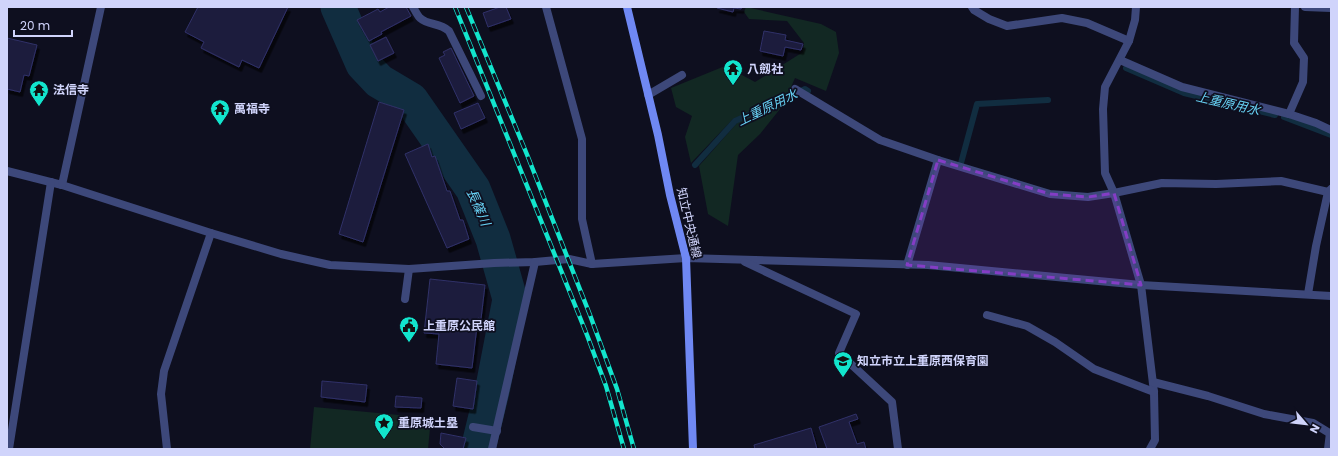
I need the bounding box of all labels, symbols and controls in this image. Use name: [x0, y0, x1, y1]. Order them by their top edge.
scale bar: [14, 12, 72, 38]
text: 20 m: [20, 17, 50, 34]
temple icon: 八劔社: [722, 58, 744, 86]
place label: 八劔社: [747, 60, 783, 77]
temple icon: 法信寺: [28, 79, 50, 107]
place label: 法信寺: [53, 81, 89, 98]
water label: 上重原用水: [734, 84, 802, 130]
water label: 上重原用水: [1194, 87, 1264, 121]
temple icon: 萬福寺: [209, 98, 231, 126]
place label: 萬福寺: [234, 100, 270, 117]
water label: 長篠川: [462, 186, 496, 231]
street label: 知立中央通線: [673, 186, 706, 260]
public building icon: 上重原公民館: [398, 315, 420, 343]
place label: 上重原公民館: [423, 317, 495, 334]
school or university icon: 知立市立上重原西保育園: [832, 350, 854, 378]
place label: 知立市立上重原西保育園: [857, 352, 989, 369]
north arrow: [1286, 404, 1326, 444]
place icon: 重原城土塁: [373, 412, 395, 440]
place label: 重原城土塁: [398, 414, 458, 431]
text: N: [1306, 421, 1324, 436]

